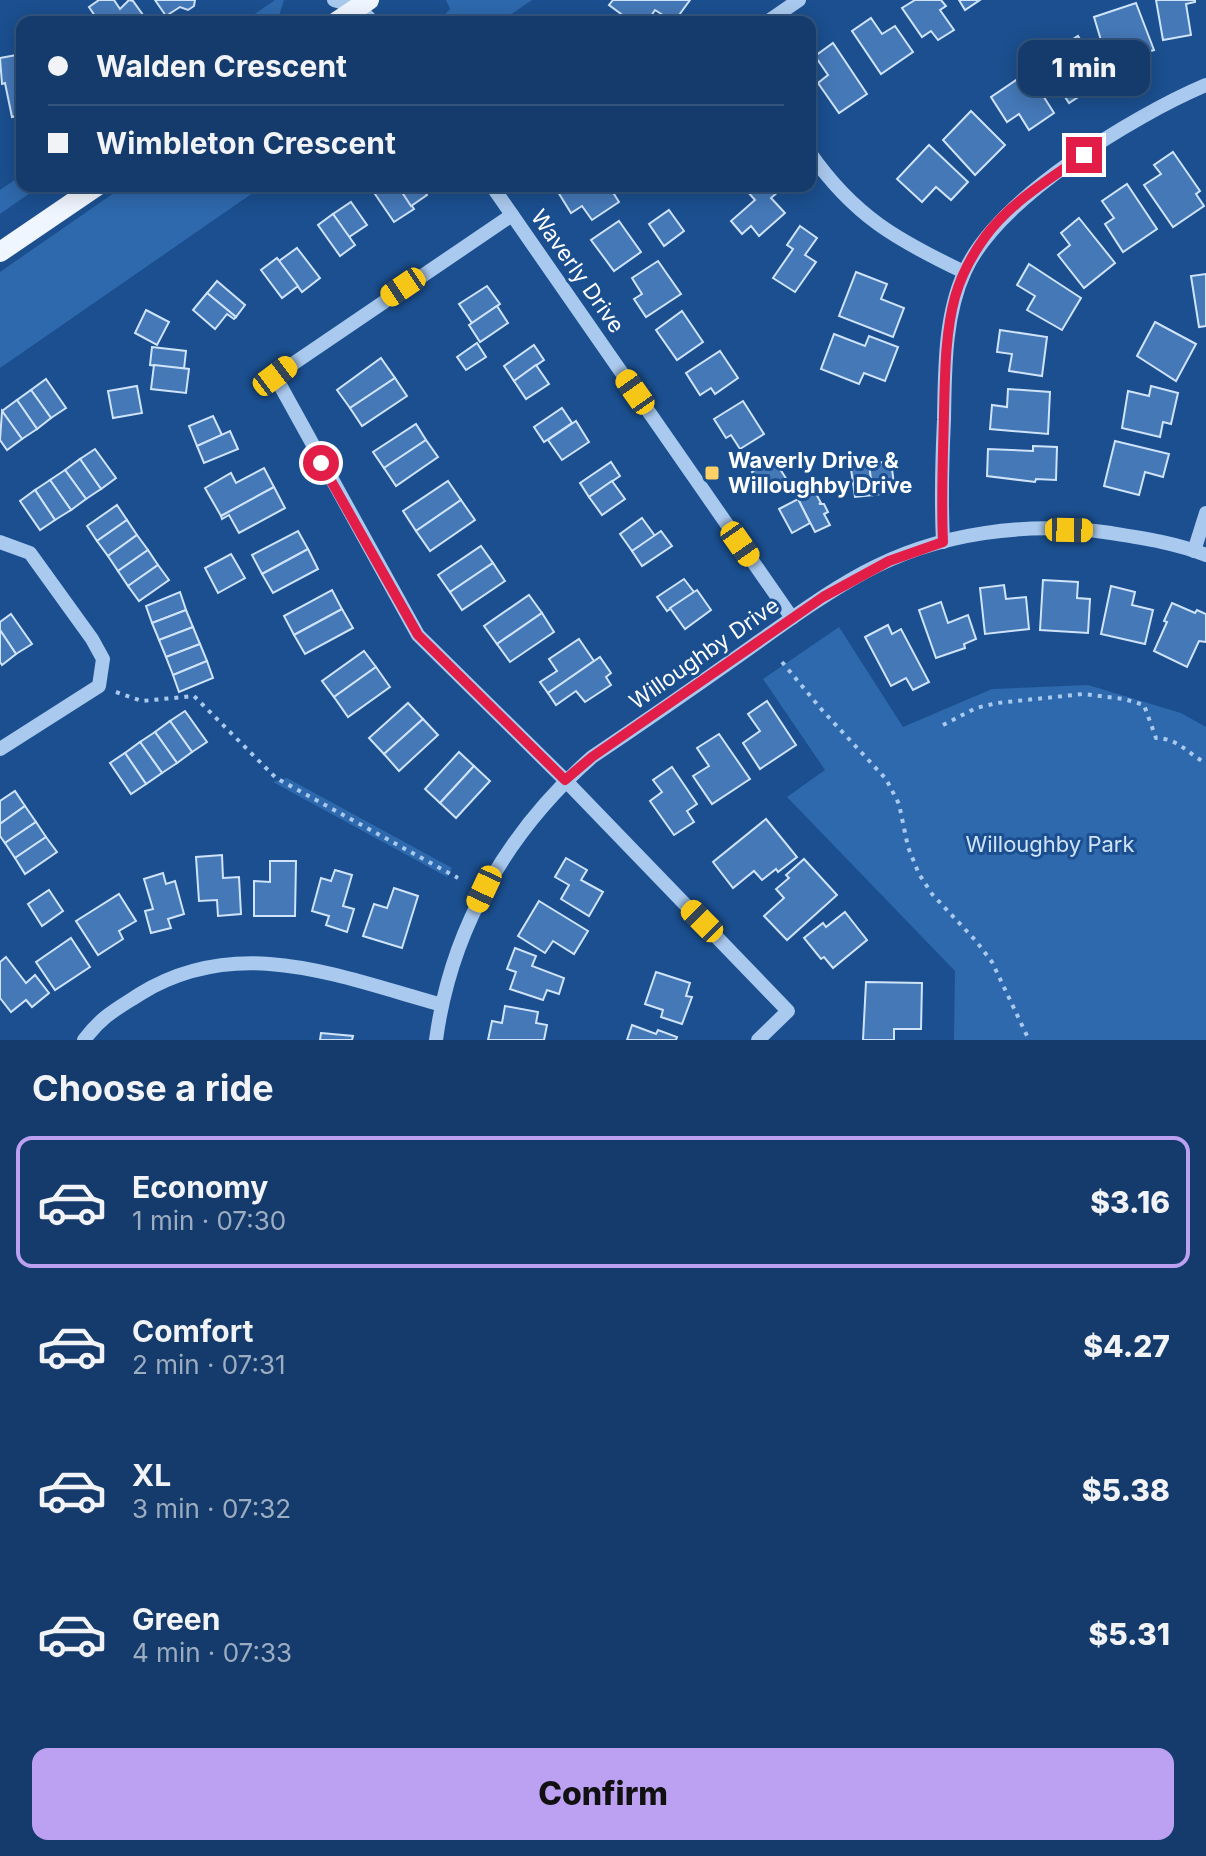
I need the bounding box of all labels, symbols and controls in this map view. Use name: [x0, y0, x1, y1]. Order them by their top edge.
callout: 1 min: [1018, 39, 1150, 95]
text: Walden Crescent: [96, 48, 347, 84]
text: 1 min: [1051, 52, 1117, 83]
text: Wimbleton Crescent: [96, 125, 396, 161]
route end: [1066, 137, 1102, 173]
street label: Waverly Drive: [526, 204, 630, 338]
car: [376, 264, 430, 310]
car: [249, 352, 301, 400]
car: [611, 365, 659, 419]
route start: [303, 445, 339, 481]
place label: Waverly Drive & Willoughby Drive: [728, 447, 912, 498]
marker: Waverly Drive & Willoughby Drive: [703, 464, 721, 482]
car: [716, 517, 764, 571]
car: [1045, 518, 1093, 542]
street label: Willoughby Drive: [624, 592, 784, 714]
park label: Willoughby Park: [965, 831, 1135, 857]
car: [463, 862, 505, 916]
car: [677, 896, 727, 946]
text: Choose a ride: [32, 1066, 274, 1110]
icon: car: [36, 1166, 108, 1238]
text: Economy: [132, 1169, 268, 1205]
text: $3.16: [1090, 1184, 1170, 1220]
text: 1 min · 07:30: [132, 1205, 286, 1236]
icon: car: [36, 1310, 108, 1382]
text: Comfort: [132, 1313, 253, 1349]
text: $4.27: [1083, 1328, 1170, 1364]
text: 2 min · 07:31: [132, 1349, 286, 1380]
icon: car: [36, 1454, 108, 1526]
text: XL: [132, 1457, 171, 1493]
text: $5.38: [1082, 1472, 1170, 1508]
text: 3 min · 07:32: [132, 1493, 291, 1524]
icon: car: [36, 1598, 108, 1670]
text: Green: [132, 1601, 220, 1637]
text: $5.31: [1088, 1616, 1170, 1652]
text: 4 min · 07:33: [132, 1637, 292, 1668]
button: Confirm: [32, 1748, 1174, 1840]

